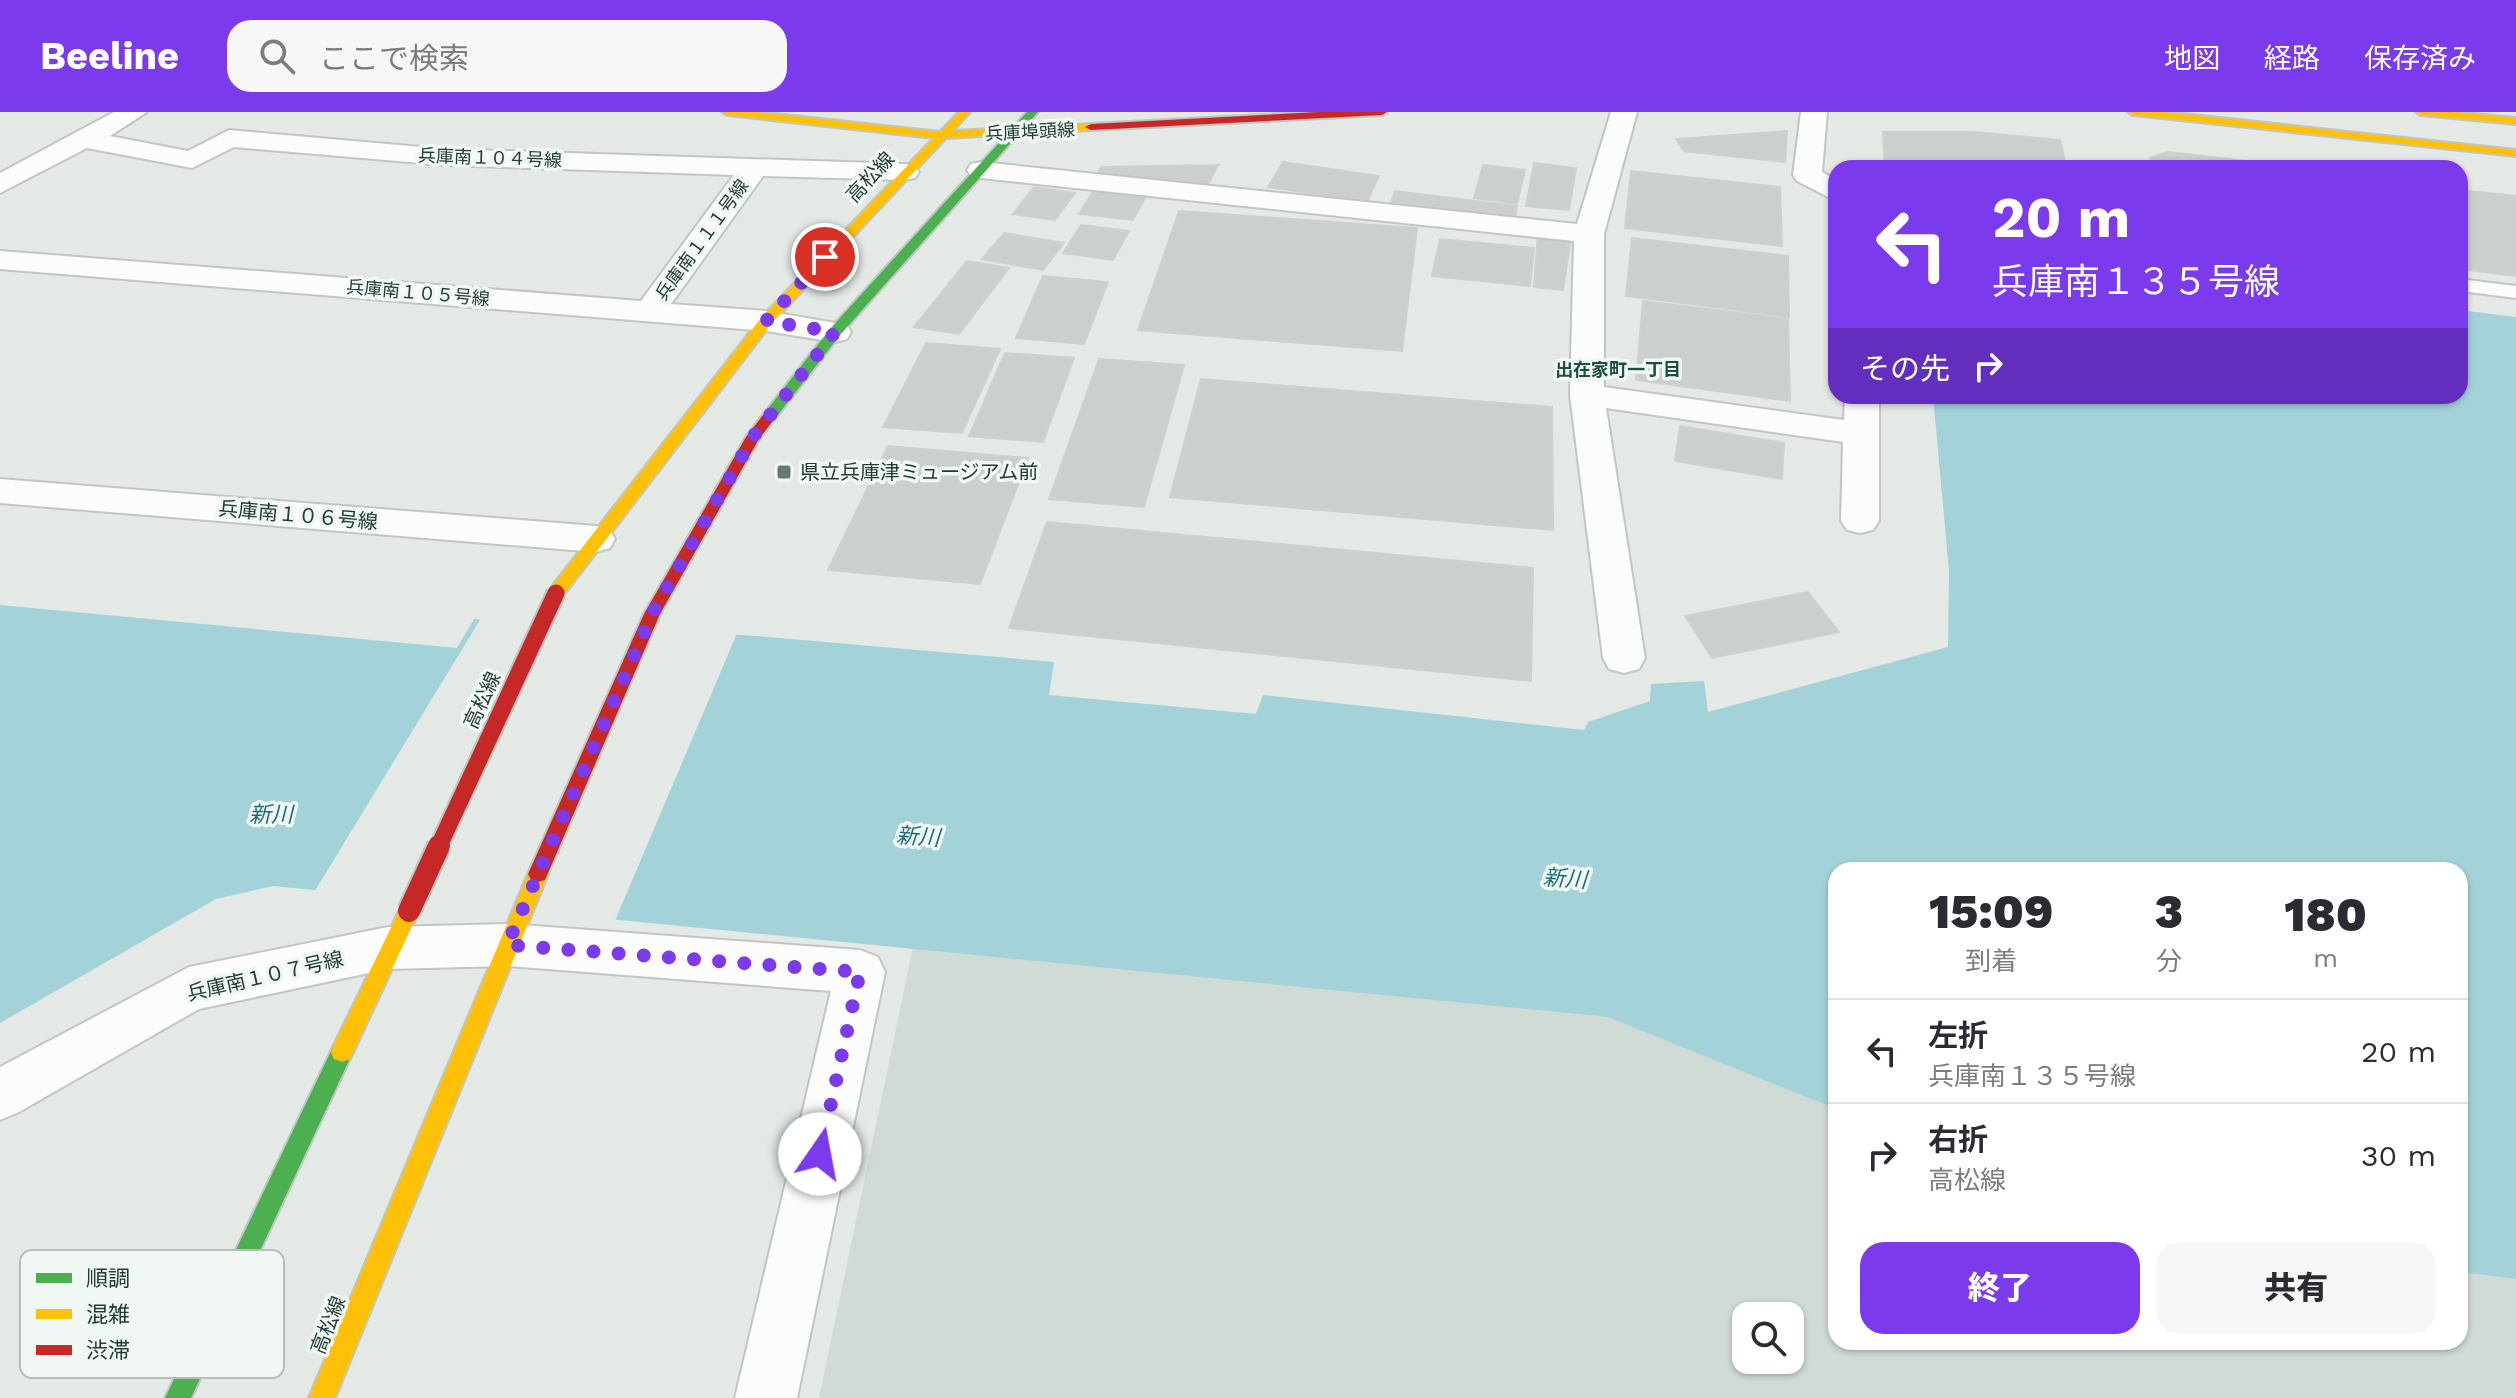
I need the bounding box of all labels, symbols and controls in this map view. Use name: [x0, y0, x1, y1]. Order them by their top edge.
search box: [227, 20, 787, 92]
text: Beeline: [40, 34, 179, 78]
icon: search: [255, 34, 299, 78]
text: ここで検索: [319, 41, 469, 76]
text: 地図: [2164, 42, 2220, 75]
text: 経路: [2264, 42, 2320, 75]
text: 保存済み: [2364, 42, 2476, 75]
street label: 兵庫埠頭線: [984, 119, 1075, 144]
street label: 兵庫南１０４号線: [418, 144, 562, 171]
street label: 高松線: [841, 147, 899, 207]
street label: 兵庫南１１１号線: [651, 175, 752, 304]
text: 20 m: [1992, 185, 2130, 251]
icon: left: [1860, 192, 1964, 296]
pin: [791, 223, 859, 291]
icon: arrive: [803, 235, 847, 279]
text: 兵庫南１３５号線: [1992, 261, 2280, 303]
street label: 兵庫南１０５号線: [345, 276, 491, 309]
icon: right: [1966, 344, 2010, 388]
text: その先: [1860, 351, 1950, 386]
district label: 出在家町一丁目: [1555, 359, 1681, 380]
place label: 県立兵庫津ミュージアム前: [800, 460, 1038, 484]
marker: 県立兵庫津ミュージアム前: [775, 463, 793, 481]
street label: 兵庫南１０６号線: [217, 496, 379, 534]
street label: 高松線: [458, 668, 506, 732]
water label: 新川: [249, 802, 295, 827]
water label: 新川: [895, 822, 943, 851]
water label: 新川: [1542, 864, 1590, 893]
text: 15:09: [1929, 883, 2054, 940]
text: 3: [2155, 883, 2183, 940]
text: 180: [2284, 886, 2367, 943]
text: m: [2313, 943, 2338, 973]
street label: 兵庫南１０７号線: [184, 946, 346, 1006]
text: 到着: [1965, 946, 2017, 976]
text: 分: [2156, 946, 2182, 976]
text: 左折: [1928, 1018, 1988, 1053]
icon: left: [1860, 1029, 1904, 1073]
text: 20 m: [2361, 1034, 2436, 1069]
text: 兵庫南１３５号線: [1928, 1061, 2136, 1091]
position arrow: [778, 1112, 862, 1196]
text: 右折: [1928, 1122, 1988, 1157]
icon: right: [1860, 1133, 1904, 1177]
text: 30 m: [2361, 1138, 2436, 1173]
text: 高松線: [1928, 1165, 2006, 1195]
button: 終了: [1860, 1242, 2140, 1334]
button: 共有: [2156, 1242, 2436, 1334]
legend: [20, 1250, 284, 1378]
text: 順調: [86, 1266, 130, 1291]
street label: 高松線: [306, 1293, 350, 1357]
text: 混雑: [86, 1302, 130, 1327]
map controls: [1732, 1302, 1804, 1374]
button: search: [1732, 1302, 1804, 1374]
text: 渋滞: [86, 1338, 130, 1363]

